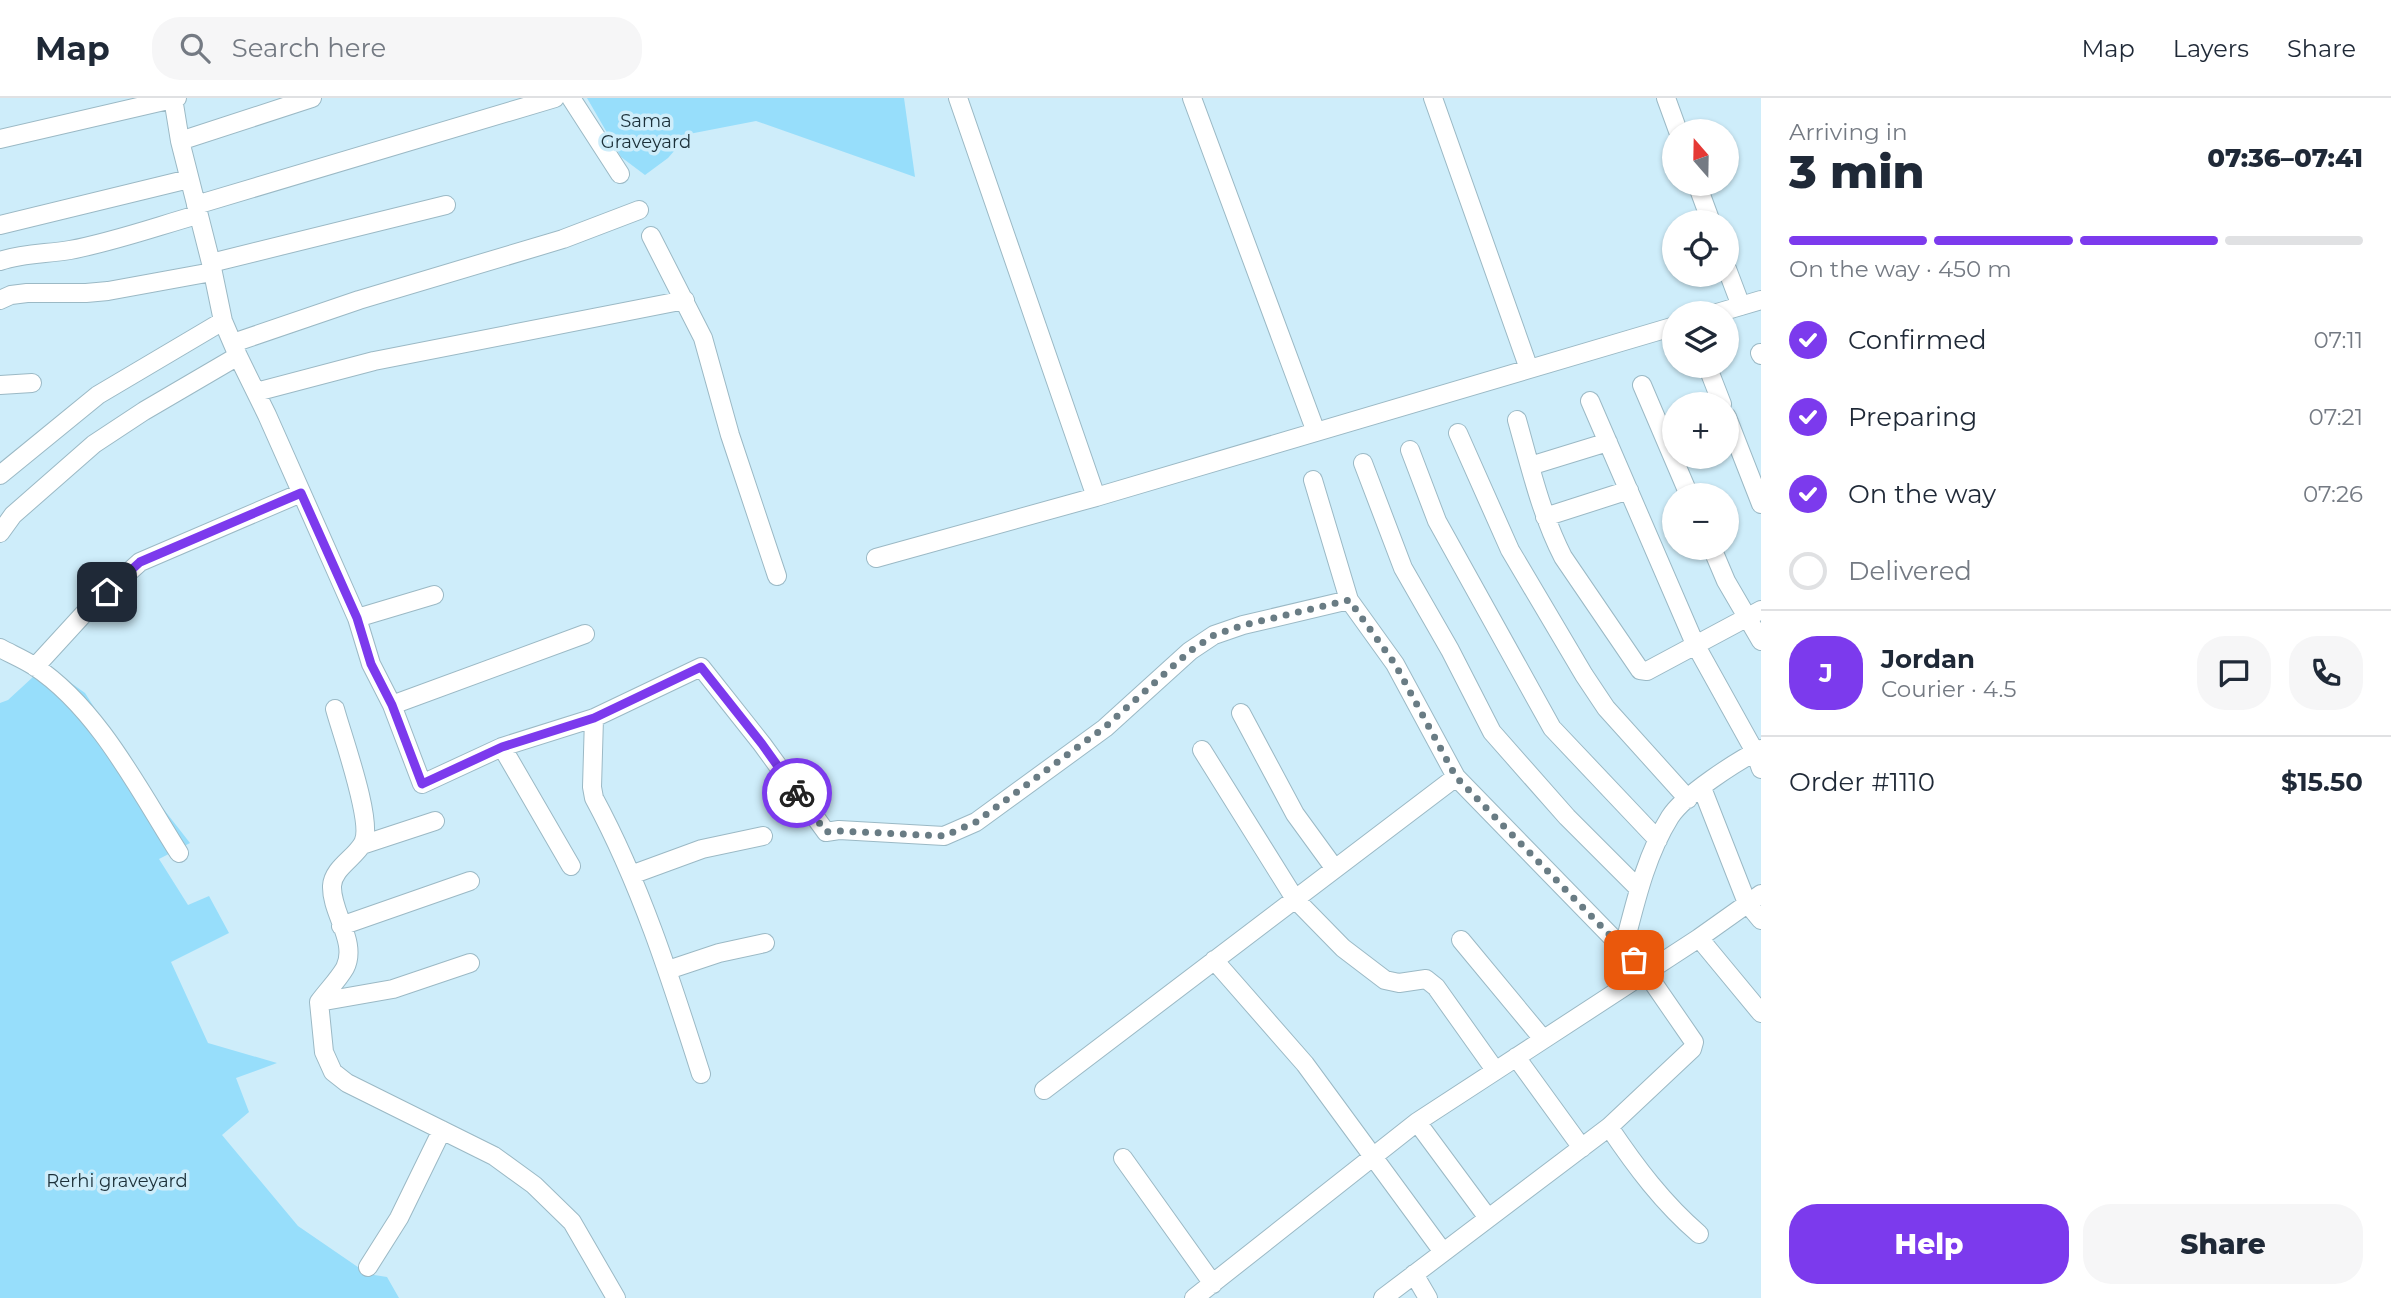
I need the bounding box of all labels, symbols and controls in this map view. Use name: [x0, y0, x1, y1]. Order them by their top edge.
search box: [152, 17, 642, 80]
text: Map: [35, 28, 110, 68]
icon: search: [176, 29, 214, 67]
text: Search here: [232, 32, 386, 64]
text: Map: [2081, 34, 2135, 63]
text: Layers: [2173, 34, 2249, 63]
text: Share: [2287, 34, 2356, 63]
park label: Sama Graveyard: [601, 110, 691, 153]
text: Arriving in: [1789, 118, 1908, 146]
north arrow: [1662, 119, 1740, 196]
map controls: [1662, 119, 1739, 560]
text: 07:36–07:41: [2207, 142, 2363, 174]
text: 3 min: [1789, 143, 1925, 200]
button: locate: [1662, 210, 1739, 287]
text: On the way · 450 m: [1789, 255, 2012, 283]
button: layers: [1662, 301, 1739, 378]
icon: check: [1789, 321, 1827, 359]
text: Confirmed: [1848, 324, 1987, 356]
text: 07:11: [2313, 326, 2363, 354]
button: +: [1662, 392, 1739, 469]
icon: check: [1789, 398, 1827, 436]
text: Preparing: [1848, 401, 1977, 433]
text: 07:21: [2309, 403, 2363, 431]
icon: check: [1789, 475, 1827, 513]
text: On the way: [1848, 478, 1996, 510]
text: 07:26: [2303, 480, 2363, 508]
button: −: [1662, 483, 1739, 560]
text: Delivered: [1848, 555, 1972, 587]
pin: [77, 562, 137, 622]
icon: home: [88, 573, 126, 611]
button: chat: [2197, 636, 2271, 710]
button: phone: [2289, 636, 2363, 710]
text: Jordan: [1881, 643, 1975, 675]
text: J: [1819, 657, 1833, 689]
text: Courier · 4.5: [1881, 675, 2016, 703]
courier: [762, 758, 832, 828]
text: Order #1110: [1789, 766, 1935, 798]
text: $15.50: [2281, 766, 2363, 798]
icon: bike: [778, 774, 816, 812]
pin: [1604, 930, 1664, 990]
icon: bag: [1615, 941, 1653, 979]
park label: Rerhi graveyard: [46, 1170, 188, 1192]
button: Help: [1789, 1204, 2069, 1284]
button: Share: [2083, 1204, 2363, 1284]

